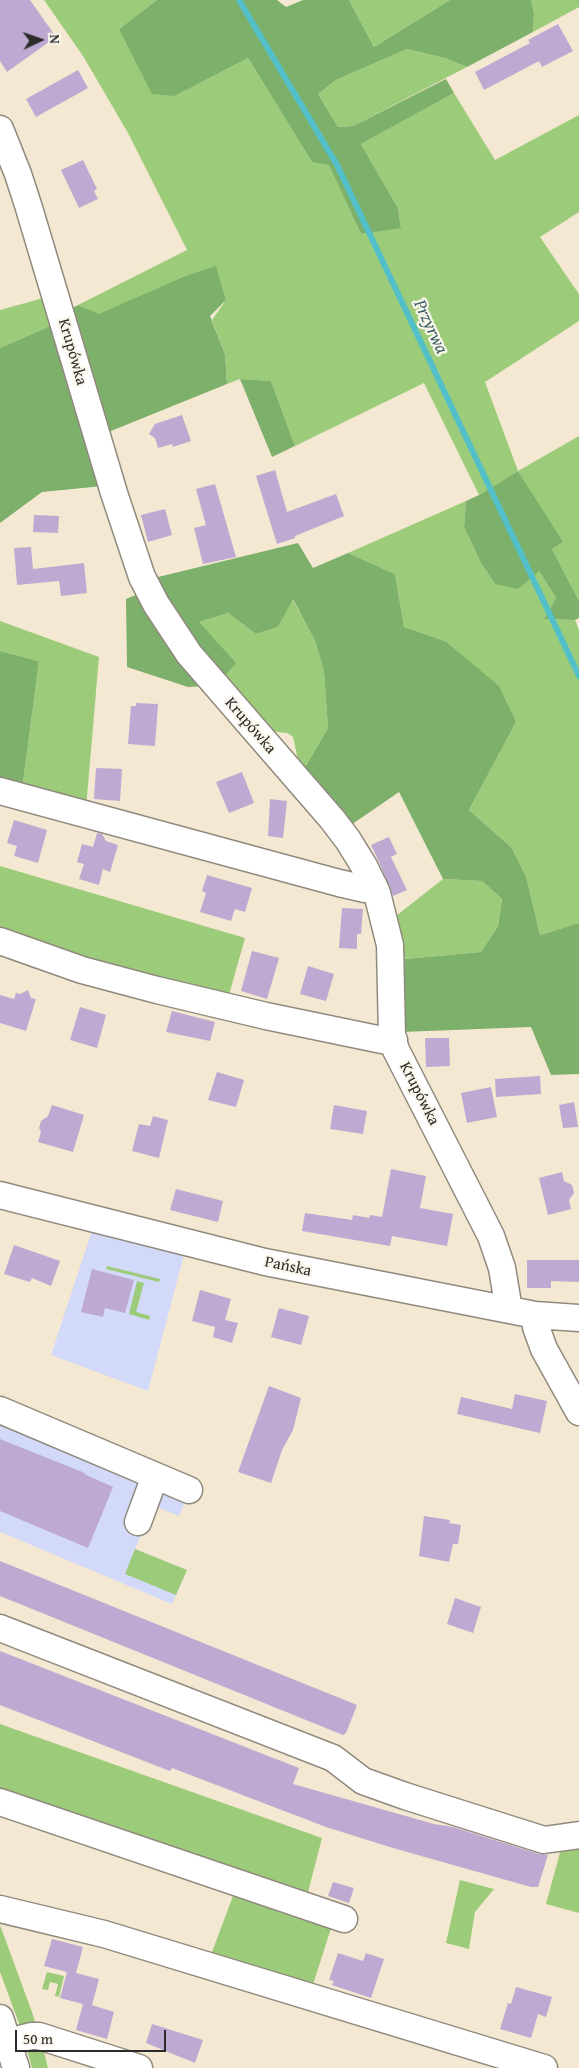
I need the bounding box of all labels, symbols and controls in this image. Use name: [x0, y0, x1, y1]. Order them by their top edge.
north arrow: [15, 15, 65, 65]
text: N: [45, 34, 65, 44]
water label: Przyrwa: [408, 297, 452, 357]
street label: Krupówka: [53, 316, 91, 388]
street label: Krupówka: [220, 694, 280, 758]
street label: Krupówka: [395, 1059, 443, 1129]
street label: Pańska: [263, 1253, 313, 1281]
scale bar: [18, 2020, 169, 2052]
text: 50 m: [23, 2028, 53, 2049]

